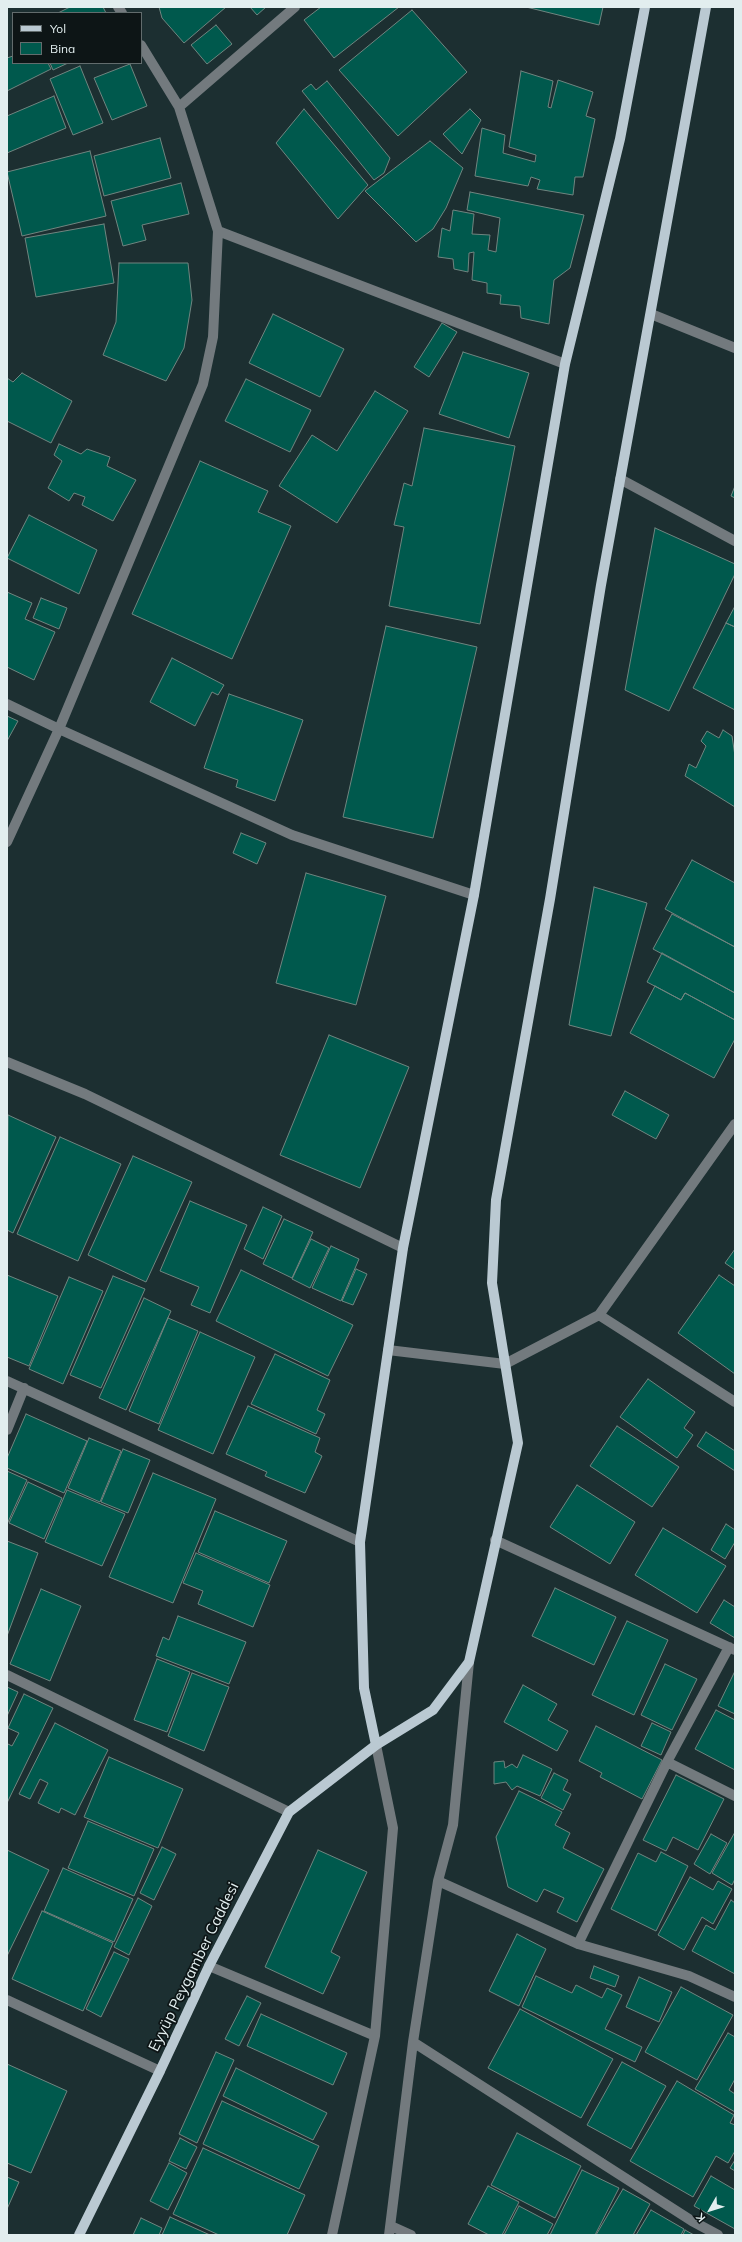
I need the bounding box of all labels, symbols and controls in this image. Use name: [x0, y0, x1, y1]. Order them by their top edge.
legend: [12, 12, 142, 64]
text: Yol: [50, 21, 66, 36]
text: Bina: [50, 41, 75, 56]
street label: Eyyüp Peygamber Caddesi: [145, 1880, 243, 2054]
north arrow: [690, 2190, 730, 2230]
text: K: [693, 2210, 708, 2225]

